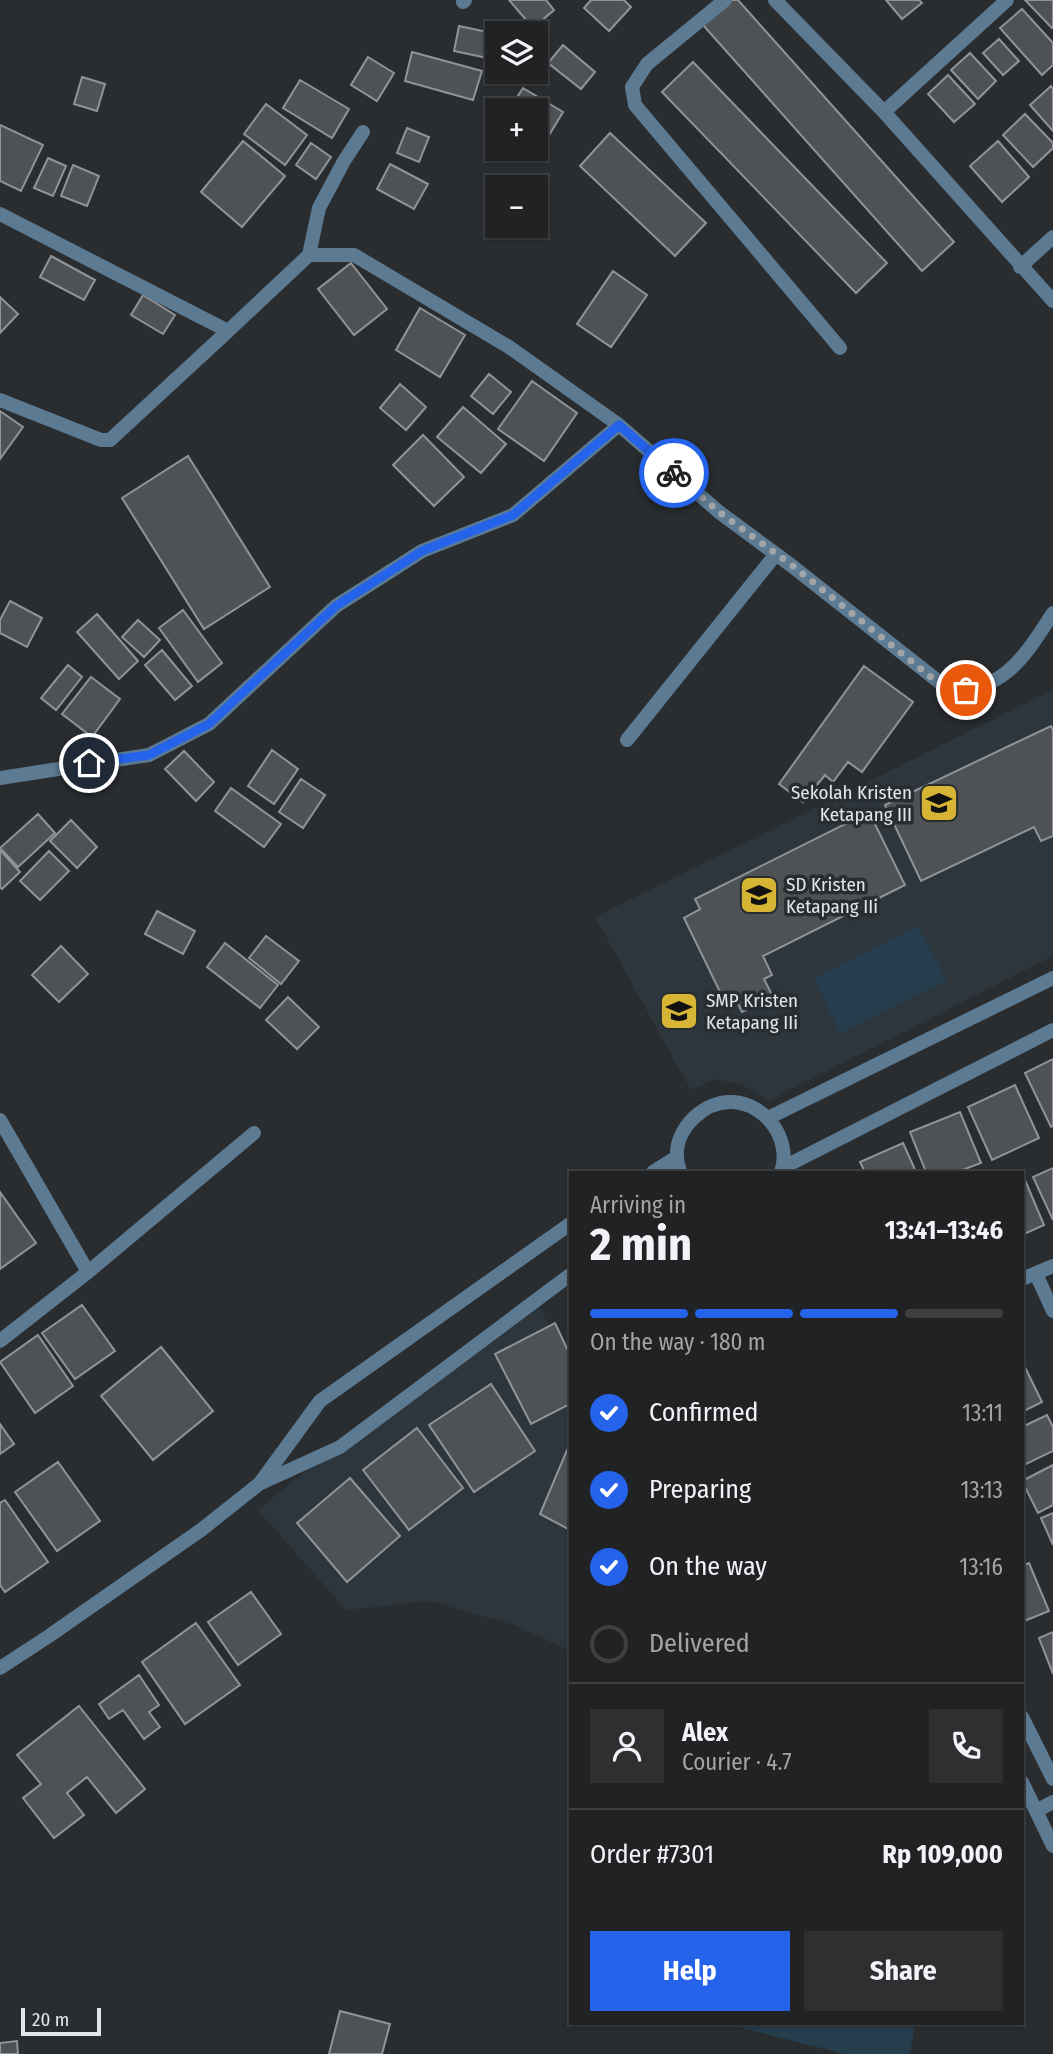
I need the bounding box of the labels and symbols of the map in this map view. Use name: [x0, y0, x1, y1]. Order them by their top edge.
courier: [639, 438, 709, 508]
pin: [936, 660, 996, 720]
pin: [59, 733, 119, 793]
place label: Sekolah Kristen Ketapang III: [791, 781, 912, 826]
school or university icon: Sekolah Kristen Ketapang III: [918, 782, 960, 824]
place label: SD Kristen Ketapang IIi: [786, 873, 878, 918]
school or university icon: SD Kristen Ketapang IIi: [738, 874, 780, 916]
place label: SMP Kristen Ketapang IIi: [706, 989, 798, 1034]
school or university icon: SMP Kristen Ketapang IIi: [658, 990, 700, 1032]
scale bar: [21, 2005, 102, 2037]

